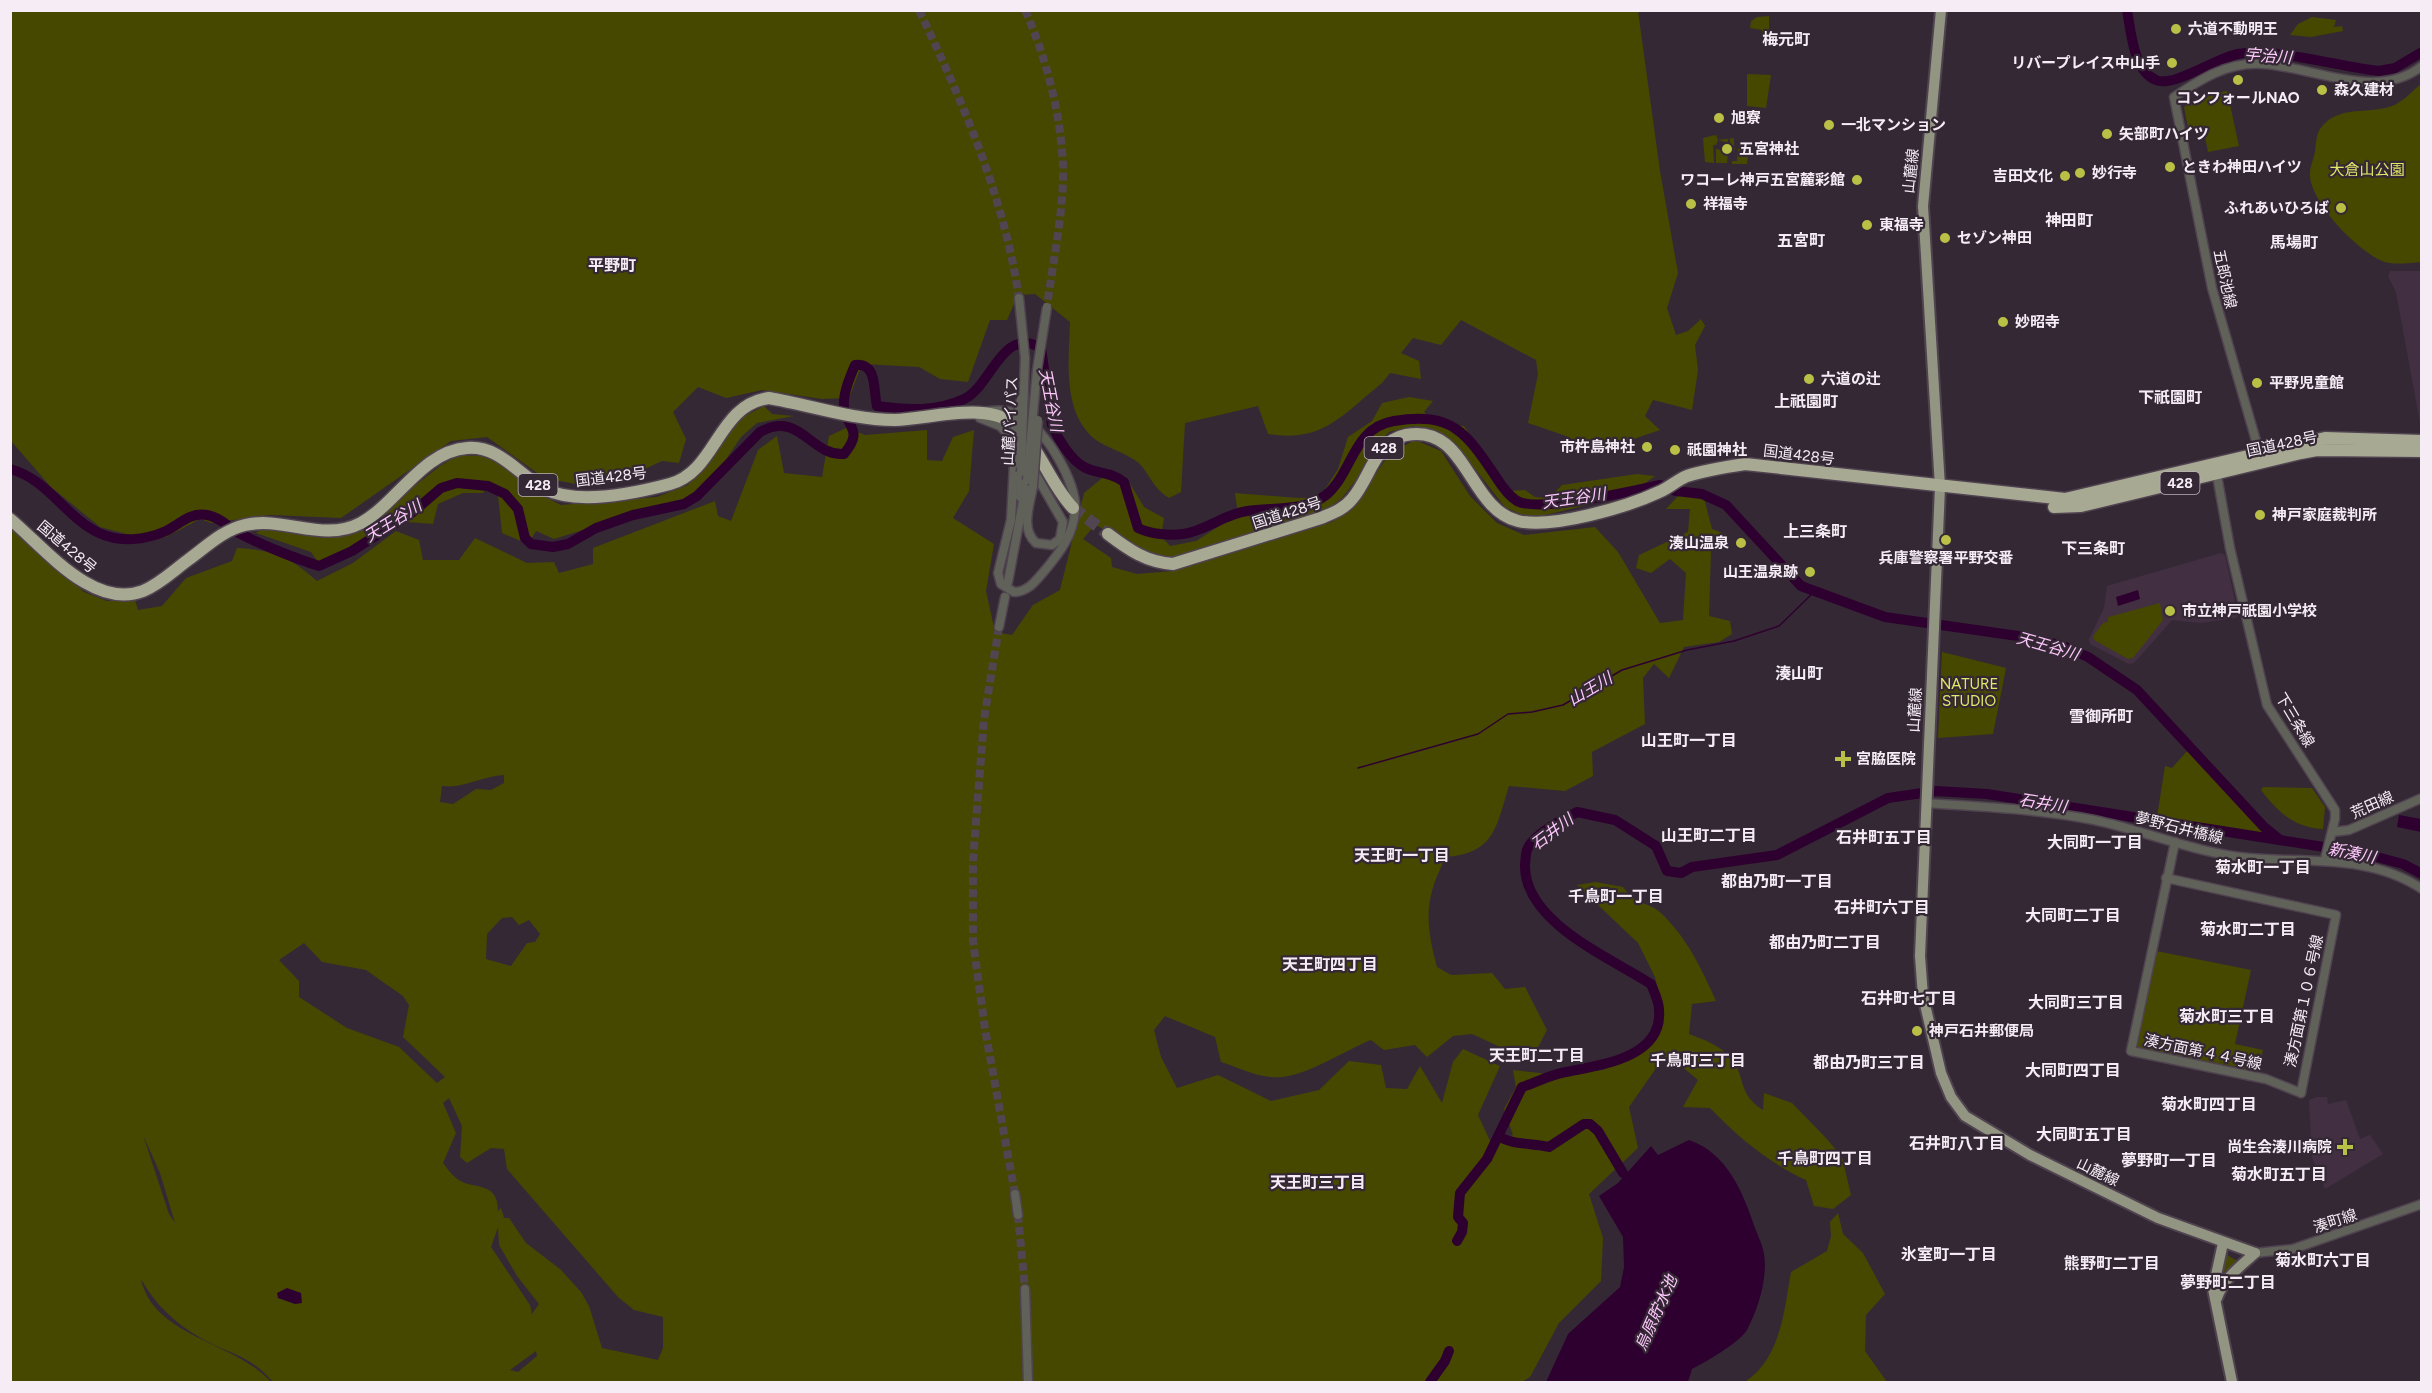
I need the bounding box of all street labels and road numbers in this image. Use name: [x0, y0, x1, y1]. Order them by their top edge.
street label: 山麓線: [1900, 148, 1922, 194]
street label: 五郎池線: [2210, 248, 2240, 310]
street label: 山麓バイパス: [999, 376, 1021, 466]
street label: 国道428号: [2245, 428, 2319, 460]
road number: 428: [1364, 437, 1404, 459]
street label: 国道428号: [1762, 442, 1836, 468]
street label: 国道428号: [574, 464, 648, 490]
road number: 428: [2160, 472, 2200, 494]
road number: 428: [518, 474, 558, 496]
street label: 国道428号: [1250, 493, 1324, 533]
street label: 国道428号: [34, 517, 100, 577]
street label: 山麓線: [1905, 687, 1925, 733]
street label: 下三条線: [2272, 690, 2318, 750]
street label: 荒田線: [2348, 788, 2396, 822]
street label: 夢野石井橋線: [2133, 808, 2225, 848]
street label: 湊方面第１０６号線: [2281, 933, 2327, 1069]
street label: 湊方面第４４号線: [2142, 1031, 2264, 1073]
street label: 山麓線: [2074, 1154, 2122, 1190]
street label: 湊町線: [2311, 1205, 2359, 1237]

